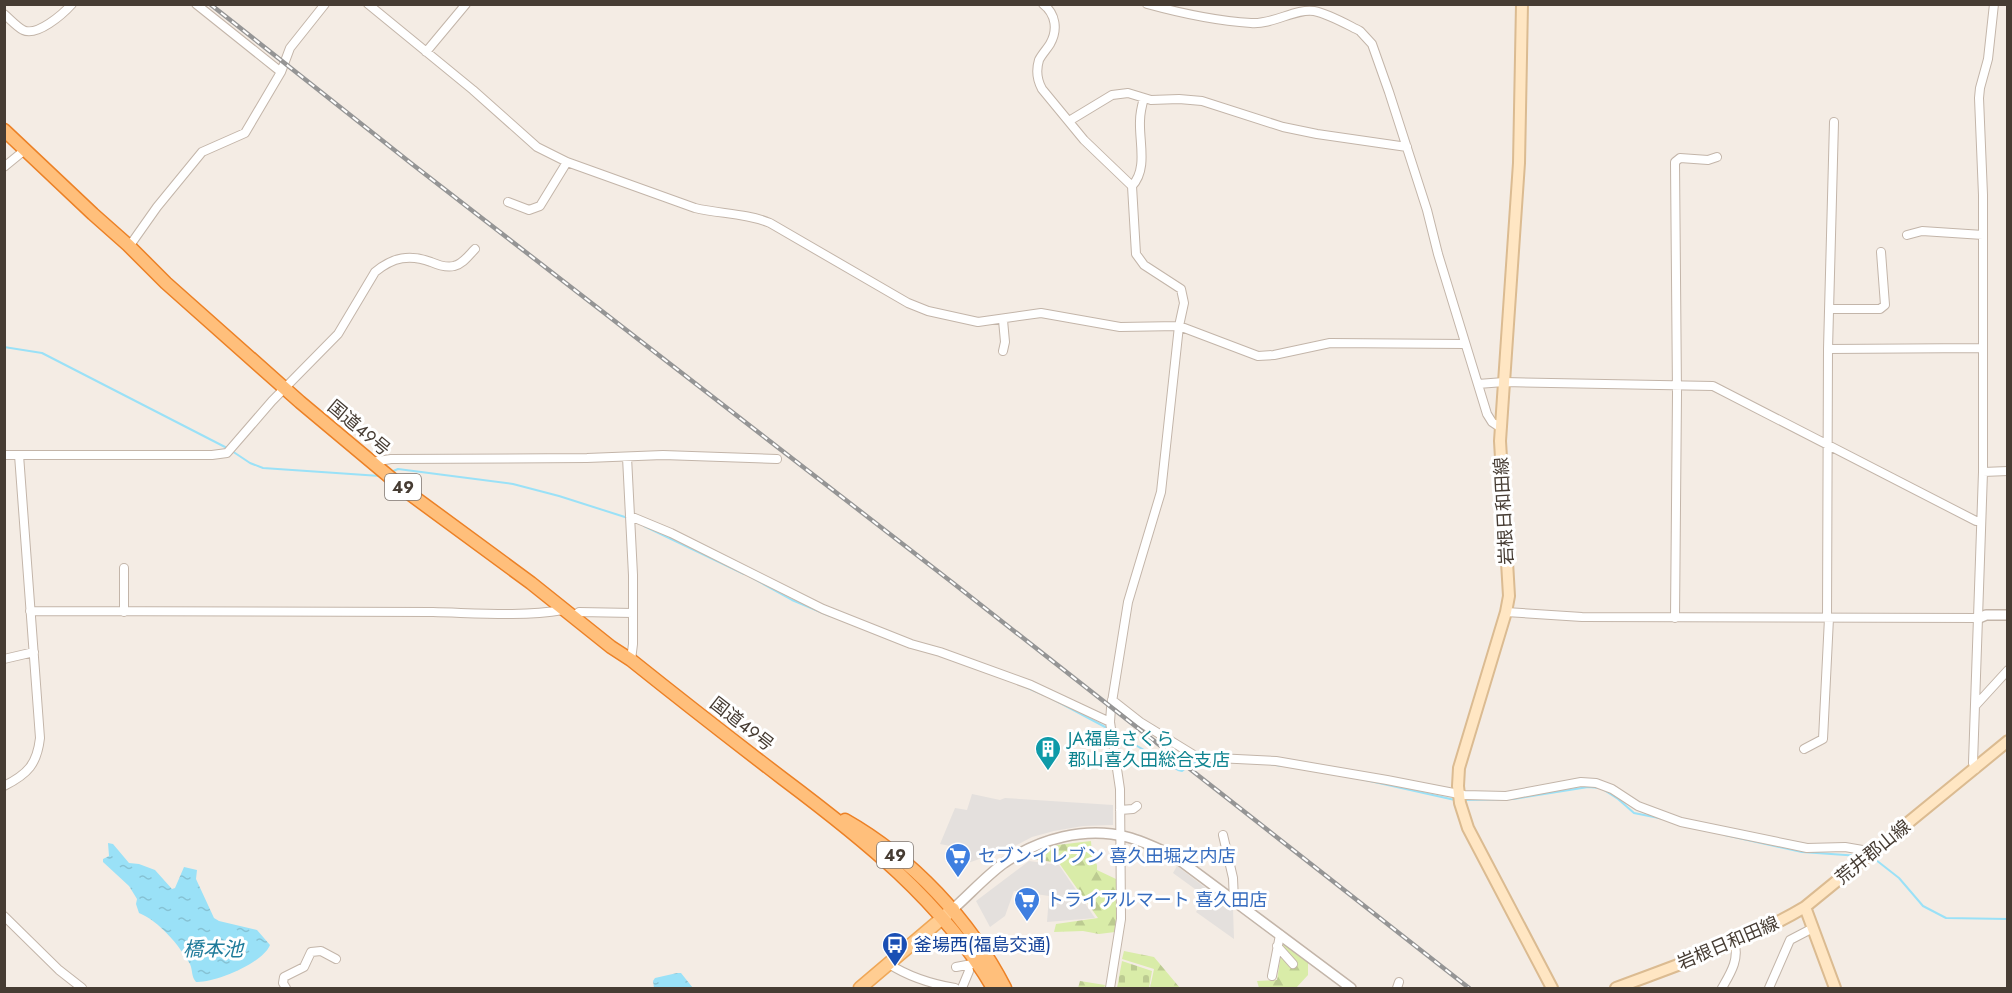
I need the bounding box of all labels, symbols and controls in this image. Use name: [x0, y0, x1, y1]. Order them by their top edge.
street label: 国道49号: [322, 394, 396, 462]
street label: 岩根日和田線: [1488, 456, 1520, 566]
road number: 49: [385, 474, 421, 500]
street label: 国道49号: [704, 691, 780, 757]
place label: JA福島さくら 郡山喜久田総合支店: [1066, 726, 1230, 773]
building icon: JA福島さくら 郡山喜久田総合支店: [1033, 734, 1063, 772]
street label: 荒井郡山線: [1830, 814, 1916, 890]
supermarket icon: セブンイレブン 喜久田堀之内店: [943, 841, 973, 879]
road number: 49: [877, 842, 913, 868]
place label: セブンイレブン 喜久田堀之内店: [978, 843, 1235, 869]
supermarket icon: トライアルマート 喜久田店: [1012, 885, 1042, 923]
place label: トライアルマート 喜久田店: [1046, 887, 1267, 913]
street label: 岩根日和田線: [1673, 910, 1783, 976]
bus stop icon: 釜場西(福島交通): [880, 930, 910, 968]
place label: 釜場西(福島交通): [914, 932, 1051, 958]
water label: 橋本池: [183, 935, 245, 964]

